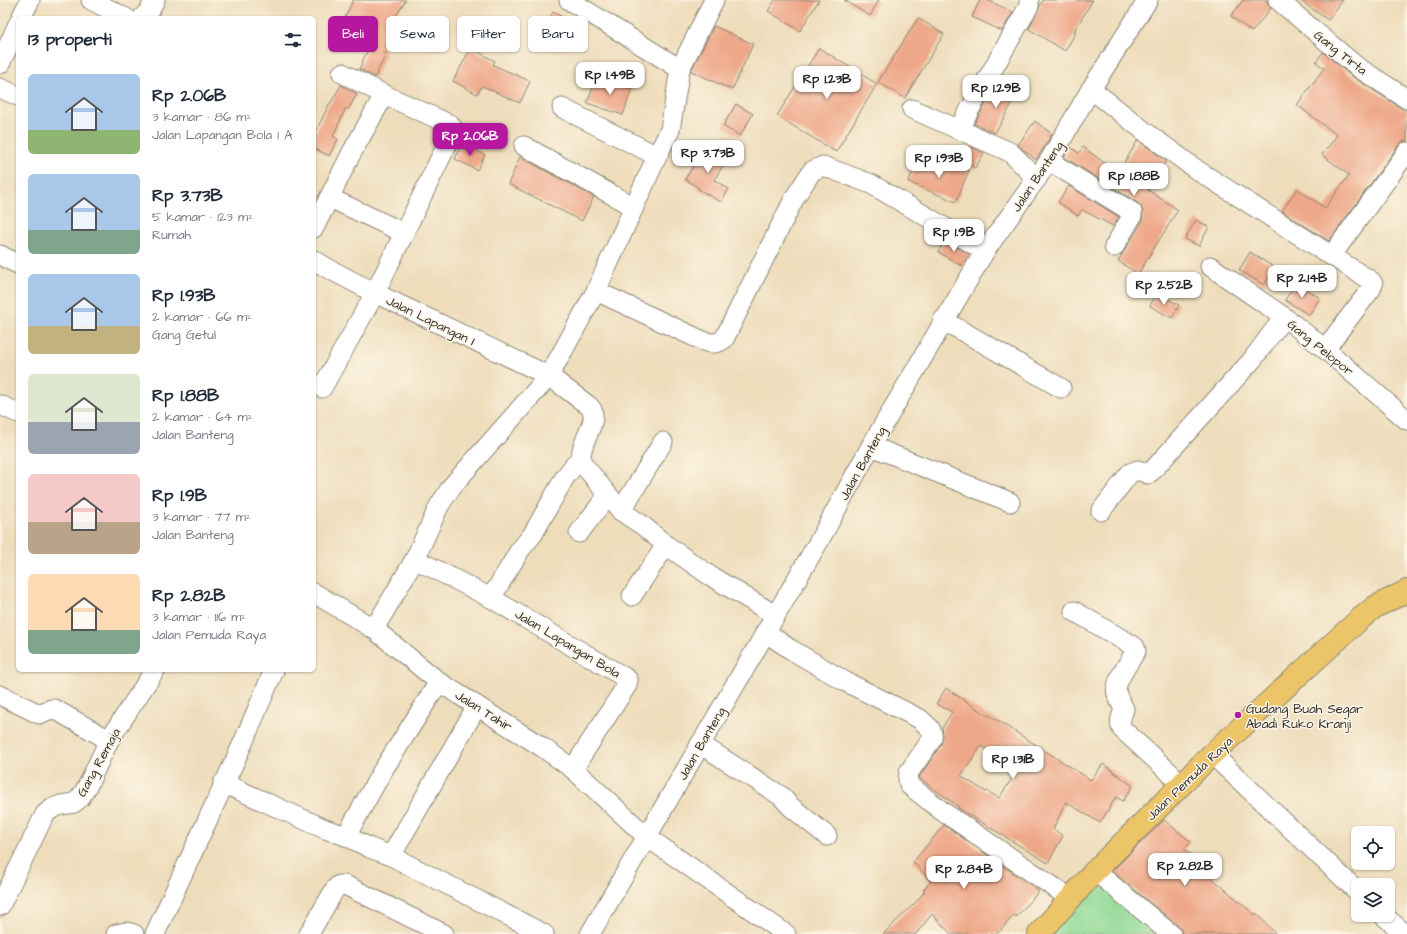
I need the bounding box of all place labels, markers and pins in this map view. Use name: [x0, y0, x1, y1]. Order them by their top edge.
pin: Rp 1.49B: [569, 62, 651, 96]
pin: Rp 1.23B: [786, 66, 868, 100]
pin: Rp 1.29B: [955, 75, 1037, 109]
pin: Rp 2.06B: [429, 123, 511, 157]
pin: Rp 3.73B: [667, 140, 749, 174]
pin: Rp 1.93B: [898, 145, 980, 179]
pin: Rp 1.88B: [1093, 163, 1175, 197]
pin: Rp 1.9B: [917, 219, 991, 253]
pin: Rp 2.14B: [1261, 265, 1343, 299]
pin: Rp 2.52B: [1123, 272, 1205, 306]
place label: Gudang Buah Segar Abadi Ruko Kranji: [1246, 700, 1363, 733]
marker: Gudang Buah Segar Abadi Ruko Kranji: [1233, 710, 1243, 720]
pin: Rp 1.31B: [972, 746, 1054, 780]
pin: Rp 2.82B: [1144, 853, 1226, 887]
pin: Rp 2.84B: [923, 856, 1005, 890]

